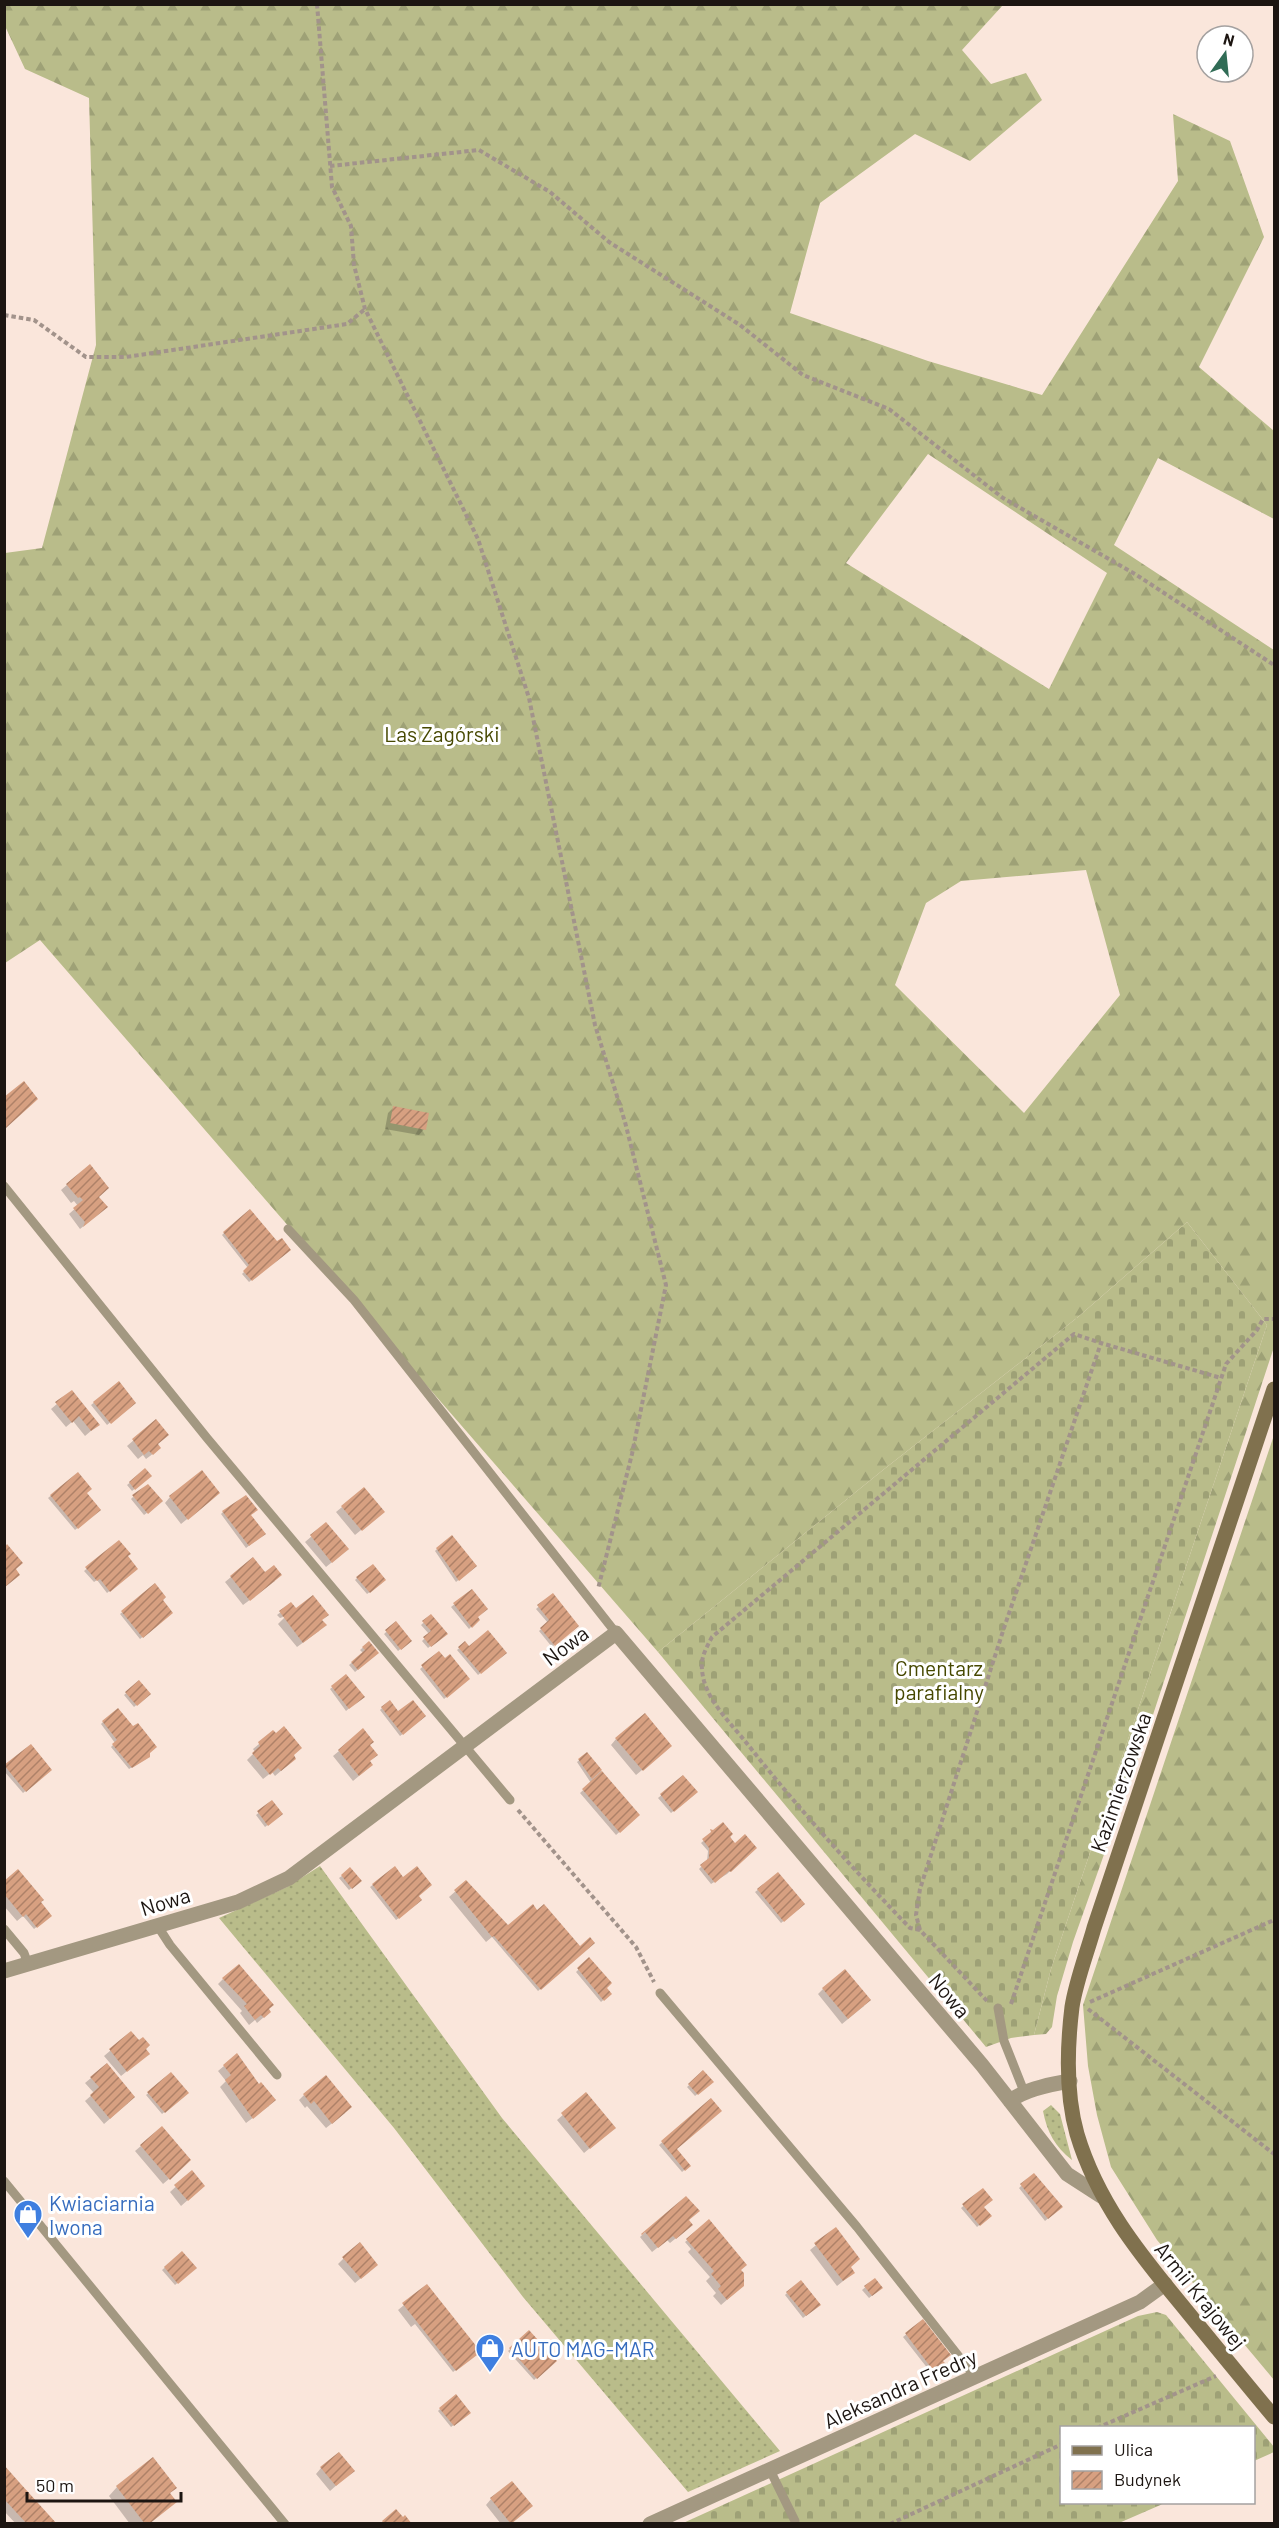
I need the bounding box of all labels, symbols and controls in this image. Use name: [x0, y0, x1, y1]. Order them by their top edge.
north arrow: [1195, 24, 1255, 84]
text: N: [1221, 28, 1237, 50]
park label: Las Zagórski: [384, 721, 500, 746]
street label: Nowa: [537, 1620, 593, 1670]
park label: Cmentarz parafialny: [894, 1655, 984, 1704]
street label: Kazimierzowska: [1084, 1709, 1156, 1855]
street label: Nowa: [137, 1882, 193, 1920]
street label: Nowa: [924, 1967, 976, 2023]
place label: Kwiaciarnia Iwona: [49, 2190, 155, 2239]
shop icon: Kwiaciarnia Iwona: [12, 2198, 44, 2240]
street label: Armii Krajowej: [1150, 2236, 1252, 2354]
shop icon: AUTO MAG-MAR: [474, 2332, 506, 2374]
place label: AUTO MAG-MAR: [511, 2336, 655, 2361]
street label: Aleksandra Fredry: [820, 2343, 981, 2433]
legend: [1060, 2426, 1255, 2504]
text: Ulica: [1114, 2438, 1153, 2460]
scale bar: [27, 2465, 182, 2503]
text: Budynek: [1114, 2468, 1181, 2490]
text: 50 m: [36, 2474, 74, 2496]

